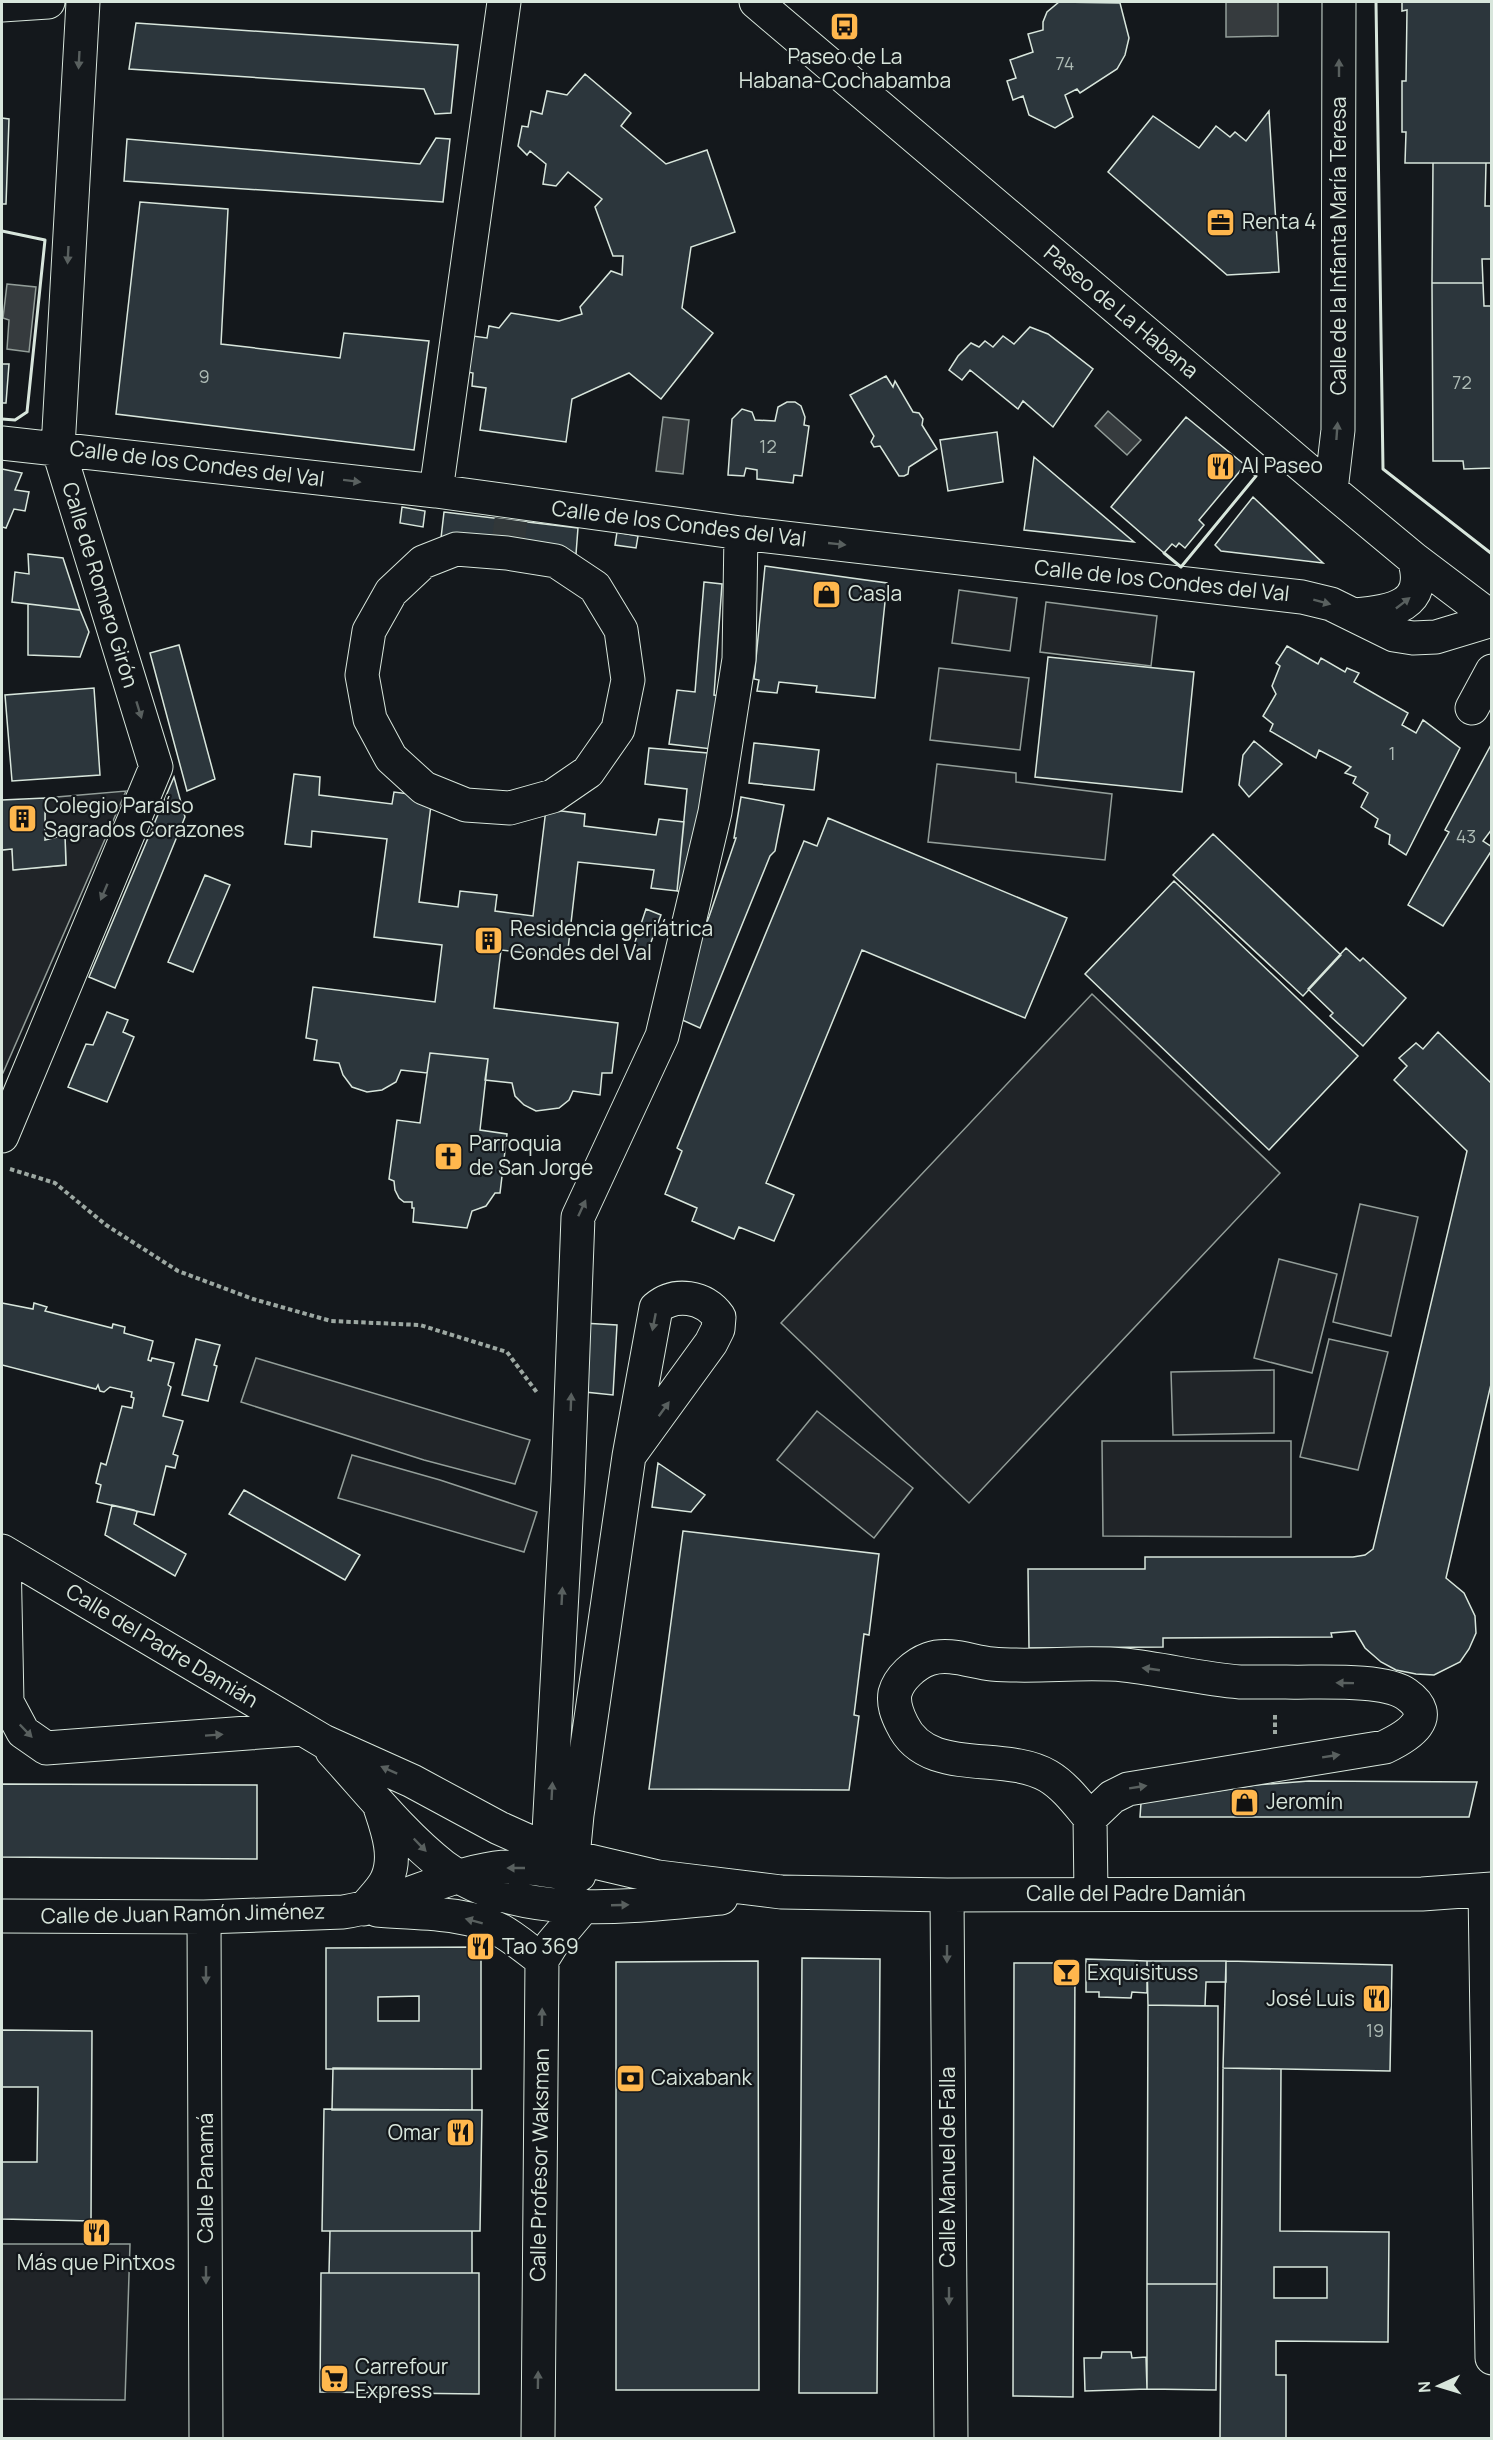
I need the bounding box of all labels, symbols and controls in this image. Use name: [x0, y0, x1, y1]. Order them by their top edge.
bus stop icon: Paseo de La Habana-Cochabamba: [829, 10, 861, 42]
place label: Paseo de La Habana-Cochabamba: [739, 42, 951, 94]
one-way arrow: [75, 50, 84, 69]
house number: 74: [1056, 51, 1074, 75]
one-way arrow: [1334, 59, 1344, 78]
street label: Calle de la Infanta María Teresa: [1324, 97, 1352, 395]
office icon: Renta 4: [1205, 206, 1237, 238]
place label: Renta 4: [1242, 207, 1316, 235]
street label: Paseo de La Habana: [1039, 238, 1205, 384]
one-way arrow: [64, 245, 73, 264]
house number: 9: [198, 364, 210, 388]
house number: 72: [1452, 370, 1472, 394]
one-way arrow: [1333, 422, 1342, 441]
street label: Calle de los Condes del Val: [68, 433, 326, 493]
house number: 12: [759, 434, 777, 458]
restaurant icon: Al Paseo: [1204, 450, 1236, 482]
place label: Al Paseo: [1241, 451, 1323, 479]
one-way arrow: [342, 477, 361, 486]
street label: Calle de Romero Girón: [56, 479, 146, 691]
street label: Calle de los Condes del Val: [550, 493, 808, 553]
one-way arrow: [827, 539, 846, 548]
street label: Calle de los Condes del Val: [1033, 553, 1291, 607]
shop icon: Casla: [811, 578, 843, 610]
place label: Casla: [848, 579, 902, 607]
one-way arrow: [1313, 597, 1331, 607]
one-way arrow: [1395, 597, 1411, 609]
one-way arrow: [135, 701, 144, 719]
house number: 1: [1388, 741, 1396, 765]
place label: Colegio Paraíso Sagrados Corazones: [44, 791, 245, 843]
building icon: Colegio Paraíso Sagrados Corazones: [7, 802, 39, 834]
house number: 43: [1456, 824, 1476, 848]
one-way arrow: [99, 883, 108, 901]
place label: Residencia geriátrica Condes del Val: [510, 914, 713, 966]
building icon: Residencia geriátrica Condes del Val: [473, 925, 505, 957]
place label: Parroquia de San Jorge: [469, 1129, 593, 1181]
church icon: Parroquia de San Jorge: [432, 1140, 464, 1172]
one-way arrow: [578, 1199, 587, 1216]
one-way arrow: [649, 1313, 658, 1332]
one-way arrow: [567, 1392, 576, 1411]
one-way arrow: [658, 1401, 670, 1417]
street label: Calle del Padre Damián: [61, 1577, 264, 1714]
one-way arrow: [558, 1587, 567, 1606]
one-way arrow: [1142, 1665, 1161, 1674]
one-way arrow: [1336, 1679, 1355, 1688]
one-way arrow: [19, 1724, 33, 1739]
one-way arrow: [204, 1730, 223, 1740]
one-way arrow: [1322, 1751, 1341, 1760]
one-way arrow: [380, 1766, 397, 1775]
one-way arrow: [547, 1782, 556, 1801]
one-way arrow: [1129, 1783, 1148, 1792]
shop icon: Jeromín: [1229, 1786, 1261, 1818]
place label: Jeromín: [1266, 1787, 1343, 1815]
one-way arrow: [413, 1837, 427, 1852]
one-way arrow: [507, 1863, 526, 1872]
street label: Calle del Padre Damián: [1026, 1879, 1246, 1907]
street label: Calle de Juan Ramón Jiménez: [41, 1897, 325, 1929]
one-way arrow: [610, 1900, 629, 1910]
one-way arrow: [465, 1916, 483, 1926]
restaurant icon: Tao 369: [465, 1931, 497, 1963]
place label: Tao 369: [502, 1932, 579, 1960]
one-way arrow: [942, 1944, 952, 1963]
bar icon: Exquisituss: [1050, 1957, 1082, 1989]
place label: Exquisituss: [1087, 1958, 1198, 1986]
one-way arrow: [201, 1966, 210, 1985]
restaurant icon: José Luis: [1360, 1983, 1392, 2015]
place label: José Luis: [1266, 1984, 1355, 2012]
one-way arrow: [537, 2008, 547, 2027]
house number: 19: [1366, 2018, 1384, 2042]
street label: Calle Profesor Waksman: [523, 2048, 555, 2282]
bank icon: Caixabank: [614, 2062, 646, 2094]
place label: Caixabank: [651, 2063, 752, 2091]
street label: Calle Manuel de Falla: [933, 2067, 961, 2267]
street label: Calle Panamá: [191, 2113, 219, 2243]
restaurant icon: Omar: [445, 2117, 477, 2149]
place label: Omar: [388, 2118, 440, 2146]
restaurant icon: Más que Pintxos: [80, 2216, 112, 2248]
place label: Más que Pintxos: [17, 2248, 175, 2276]
one-way arrow: [201, 2266, 211, 2285]
one-way arrow: [944, 2286, 954, 2305]
place label: Carrefour Express: [355, 2352, 449, 2404]
north arrow: [1409, 2356, 1469, 2416]
supermarket icon: Carrefour Express: [318, 2363, 350, 2395]
one-way arrow: [533, 2371, 543, 2390]
text: N: [1413, 2381, 1435, 2394]

